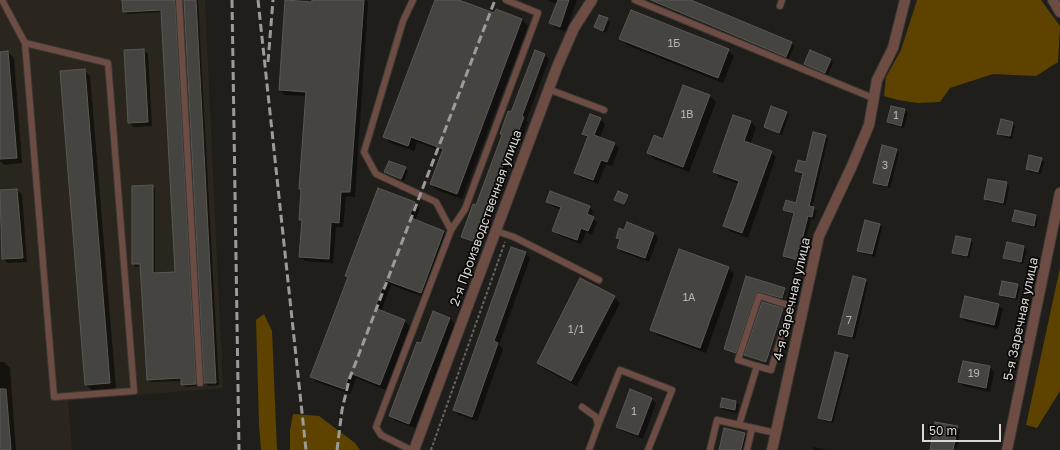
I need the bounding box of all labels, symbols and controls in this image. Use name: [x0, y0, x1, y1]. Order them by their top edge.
house number: 1Б: [668, 37, 680, 51]
house number: 1В: [681, 108, 693, 122]
house number: 1: [893, 109, 899, 123]
street label: 2-я Производственная улица: [447, 128, 525, 308]
house number: 3: [882, 159, 888, 173]
street label: 4-я Заречная улица: [770, 236, 814, 362]
street label: 5-я Заречная улица: [1000, 256, 1042, 382]
house number: 1А: [683, 291, 695, 305]
house number: 7: [846, 314, 852, 328]
house number: 1/1: [568, 323, 584, 337]
house number: 19: [968, 367, 980, 381]
house number: 1: [631, 405, 637, 419]
scale bar: [924, 416, 1003, 442]
text: 50 m: [929, 423, 957, 438]

